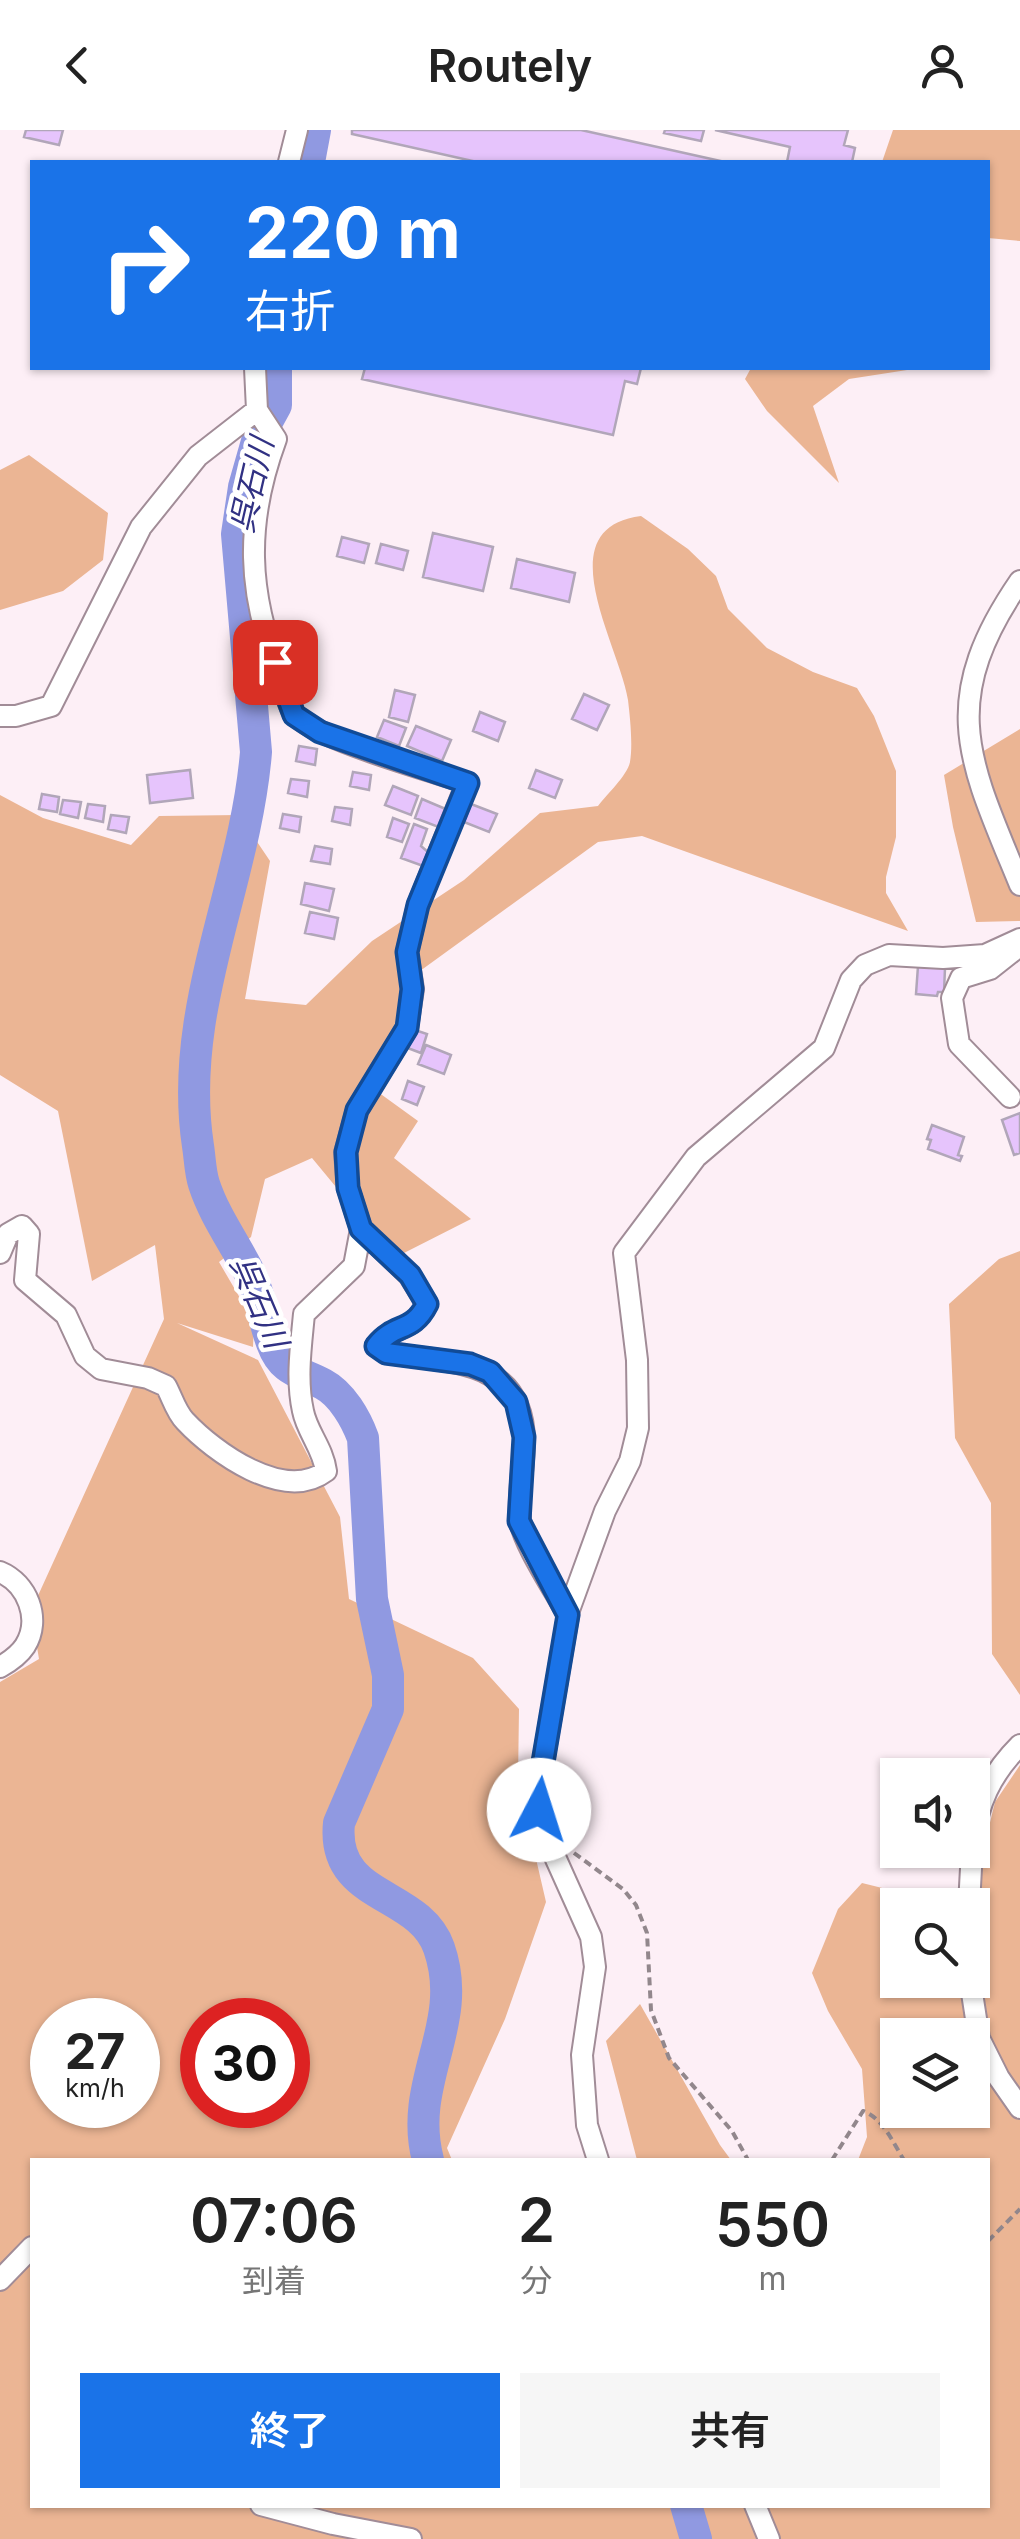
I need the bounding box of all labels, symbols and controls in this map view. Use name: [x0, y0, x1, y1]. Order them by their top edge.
icon: back: [50, 38, 105, 93]
text: Routely: [428, 38, 592, 93]
icon: person: [915, 38, 970, 93]
text: 220 m: [245, 190, 461, 275]
icon: right: [80, 200, 210, 330]
text: 右折: [245, 283, 335, 338]
water label: 呉石川: [222, 431, 282, 536]
pin: [233, 620, 318, 705]
icon: arrive: [248, 635, 303, 690]
water label: 呉石川: [223, 1250, 297, 1356]
position arrow: [487, 1758, 591, 1862]
map controls: [880, 1758, 990, 2128]
button: sound: [880, 1758, 990, 1868]
button: search: [880, 1888, 990, 1998]
speed limit sign: 30: [180, 1998, 310, 2128]
button: layers: [880, 2018, 990, 2128]
text: 27: [65, 2021, 125, 2081]
text: km/h: [65, 2073, 125, 2103]
text: 07:06: [190, 2184, 358, 2256]
text: 2: [518, 2184, 555, 2256]
text: 550: [715, 2188, 830, 2260]
text: m: [759, 2259, 787, 2298]
text: 到着: [242, 2261, 306, 2300]
text: 分: [520, 2261, 553, 2300]
button: 終了: [80, 2373, 500, 2488]
button: 共有: [520, 2373, 940, 2488]

